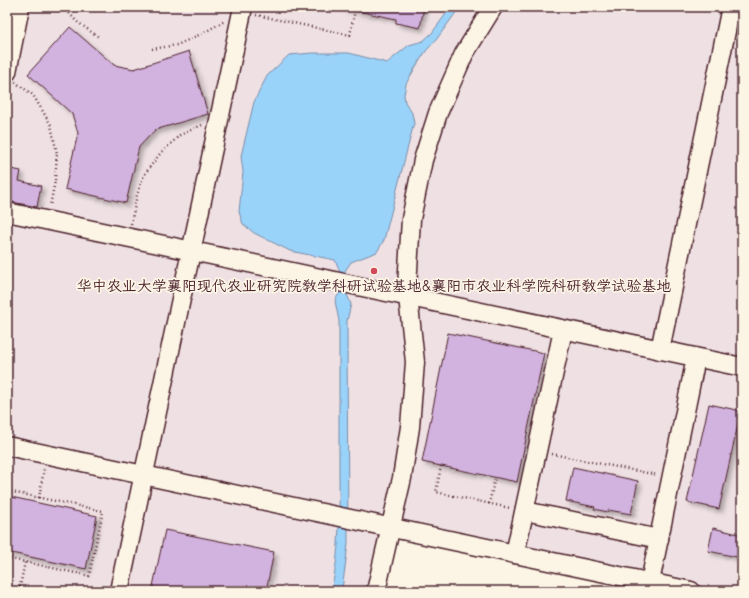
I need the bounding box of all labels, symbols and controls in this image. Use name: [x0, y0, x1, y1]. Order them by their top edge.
marker: 华中农业大学襄阳现代农业研究院教学科研试验基地&襄阳市农业科学院科研教学试验基地: [369, 266, 379, 276]
place label: 华中农业大学襄阳现代农业研究院教学科研试验基地&襄阳市农业科学院科研教学试验基地: [77, 277, 671, 295]

